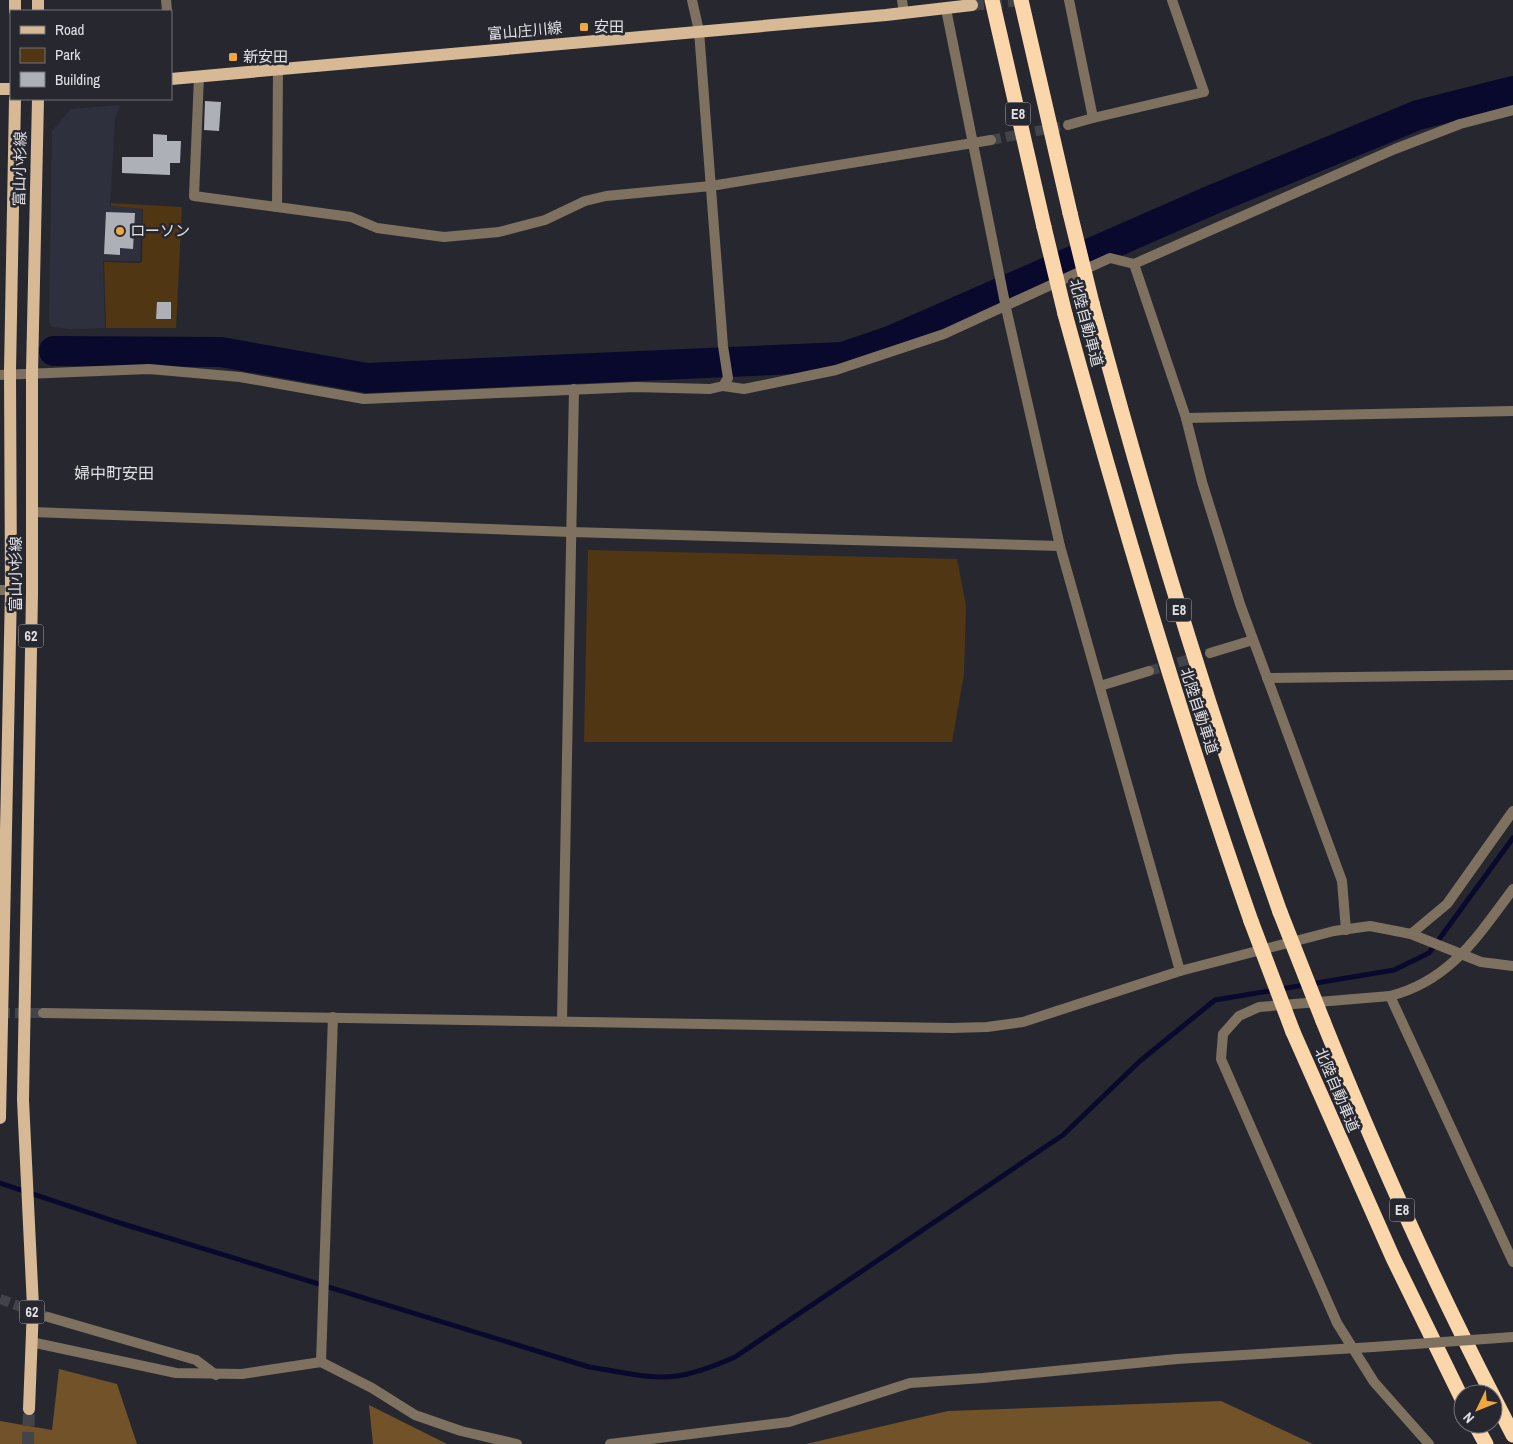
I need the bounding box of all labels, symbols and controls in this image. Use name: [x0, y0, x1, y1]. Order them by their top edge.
legend: [10, 10, 172, 100]
place label: 安田: [594, 16, 624, 37]
street label: 富山庄川線: [487, 17, 563, 44]
text: Road: [55, 19, 84, 40]
marker: 安田: [578, 21, 590, 33]
text: Park: [55, 44, 81, 65]
place label: 新安田: [243, 46, 288, 67]
marker: 新安田: [227, 51, 239, 63]
text: Building: [55, 69, 100, 90]
road number: E8: [1006, 102, 1030, 126]
street label: 富山小杉線: [8, 131, 31, 207]
place label: ローソン: [130, 220, 190, 241]
marker: ローソン: [114, 225, 126, 237]
street label: 北陸自動車道: [1065, 277, 1108, 369]
district label: 婦中町安田: [74, 462, 154, 484]
street label: 富山小杉線: [5, 536, 26, 612]
road number: E8: [1166, 598, 1192, 622]
road number: 62: [18, 624, 44, 648]
street label: 北陸自動車道: [1176, 665, 1223, 757]
street label: 北陸自動車道: [1310, 1044, 1365, 1135]
road number: E8: [1390, 1198, 1414, 1222]
road number: 62: [20, 1300, 44, 1324]
north arrow: [1453, 1384, 1503, 1434]
text: N: [1459, 1409, 1478, 1427]

